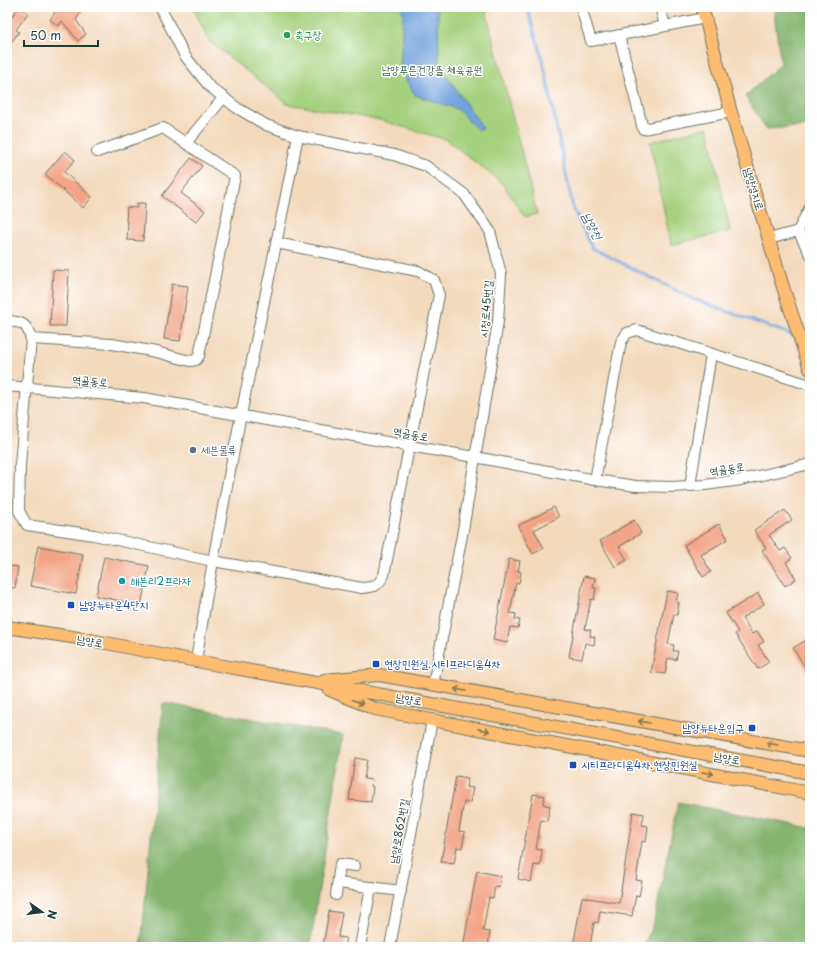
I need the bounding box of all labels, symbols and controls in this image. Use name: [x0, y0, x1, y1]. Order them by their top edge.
scale bar: [24, 22, 98, 48]
text: 50 m: [30, 26, 61, 44]
place label: 축구장: [295, 26, 322, 43]
marker: 축구장: [282, 30, 292, 40]
park label: 남양푸른건강뜰 체육공원: [382, 61, 483, 78]
street label: 남양성지로: [740, 165, 769, 213]
water label: 남양천: [578, 209, 608, 244]
street label: 시청로45번길: [474, 279, 497, 339]
street label: 역골동로: [72, 370, 109, 391]
street label: 역골동로: [392, 422, 430, 445]
place label: 세븐물류: [201, 441, 237, 458]
marker: 세븐물류: [188, 445, 198, 455]
street label: 역골동로: [708, 457, 746, 480]
place label: 해븐리2프라자: [130, 572, 191, 589]
marker: 해븐리2프라자: [117, 576, 127, 586]
place label: 남양뉴타운4단지: [79, 596, 148, 613]
marker: 남양뉴타운4단지: [66, 600, 76, 610]
street label: 남양로: [76, 630, 105, 651]
place label: 현장민원실.시티프라디움4차: [384, 655, 501, 672]
marker: 현장민원실.시티프라디움4차: [371, 659, 381, 669]
one-way arrow: [454, 685, 467, 693]
street label: 남양로: [395, 688, 424, 709]
one-way arrow: [351, 698, 363, 706]
one-way arrow: [637, 718, 650, 726]
place label: 남양뉴타운입구: [682, 719, 744, 736]
marker: 남양뉴타운입구: [747, 723, 757, 733]
one-way arrow: [477, 726, 490, 734]
one-way arrow: [765, 740, 778, 748]
street label: 남양로: [713, 747, 742, 768]
place label: 시티프라디움4차.현장민원실: [581, 756, 698, 773]
marker: 시티프라디움4차.현장민원실: [568, 760, 578, 770]
one-way arrow: [701, 769, 714, 777]
street label: 남양로862번길: [384, 797, 413, 865]
north arrow: [22, 892, 62, 932]
text: N: [43, 908, 61, 921]

